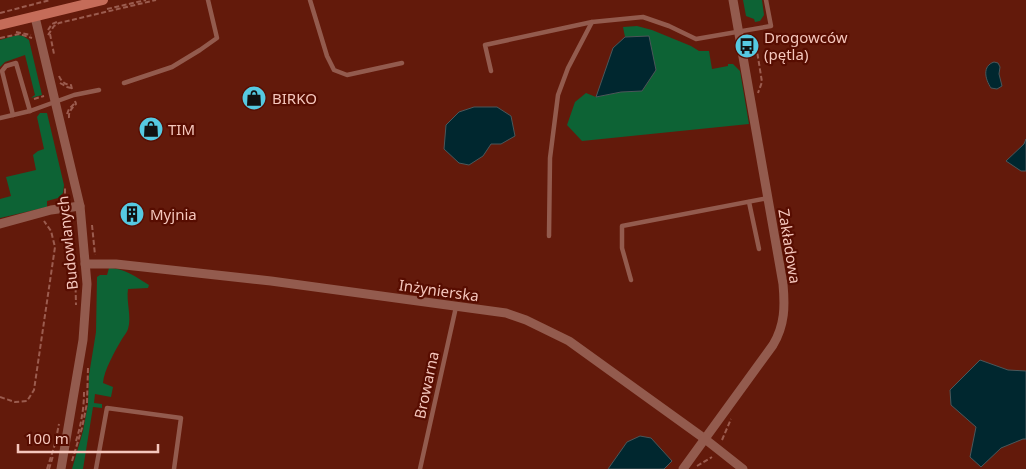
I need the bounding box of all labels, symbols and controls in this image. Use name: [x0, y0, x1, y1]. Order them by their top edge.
place label: Drogowców (pętla): [764, 27, 848, 64]
bus stop icon: Drogowców (pętla): [734, 33, 760, 59]
shop icon: BIRKO: [241, 85, 267, 111]
place label: BIRKO: [272, 88, 317, 108]
shop icon: TIM: [138, 116, 164, 142]
place label: TIM: [168, 119, 195, 139]
street label: Budowlanych: [52, 195, 82, 291]
building icon: Myjnia: [119, 201, 145, 227]
place label: Myjnia: [150, 204, 197, 224]
street label: Zakładowa: [774, 207, 806, 285]
street label: Inżynierska: [398, 274, 480, 306]
street label: Browarna: [409, 349, 443, 421]
scale bar: [18, 422, 158, 454]
text: 100 m: [25, 428, 69, 448]

